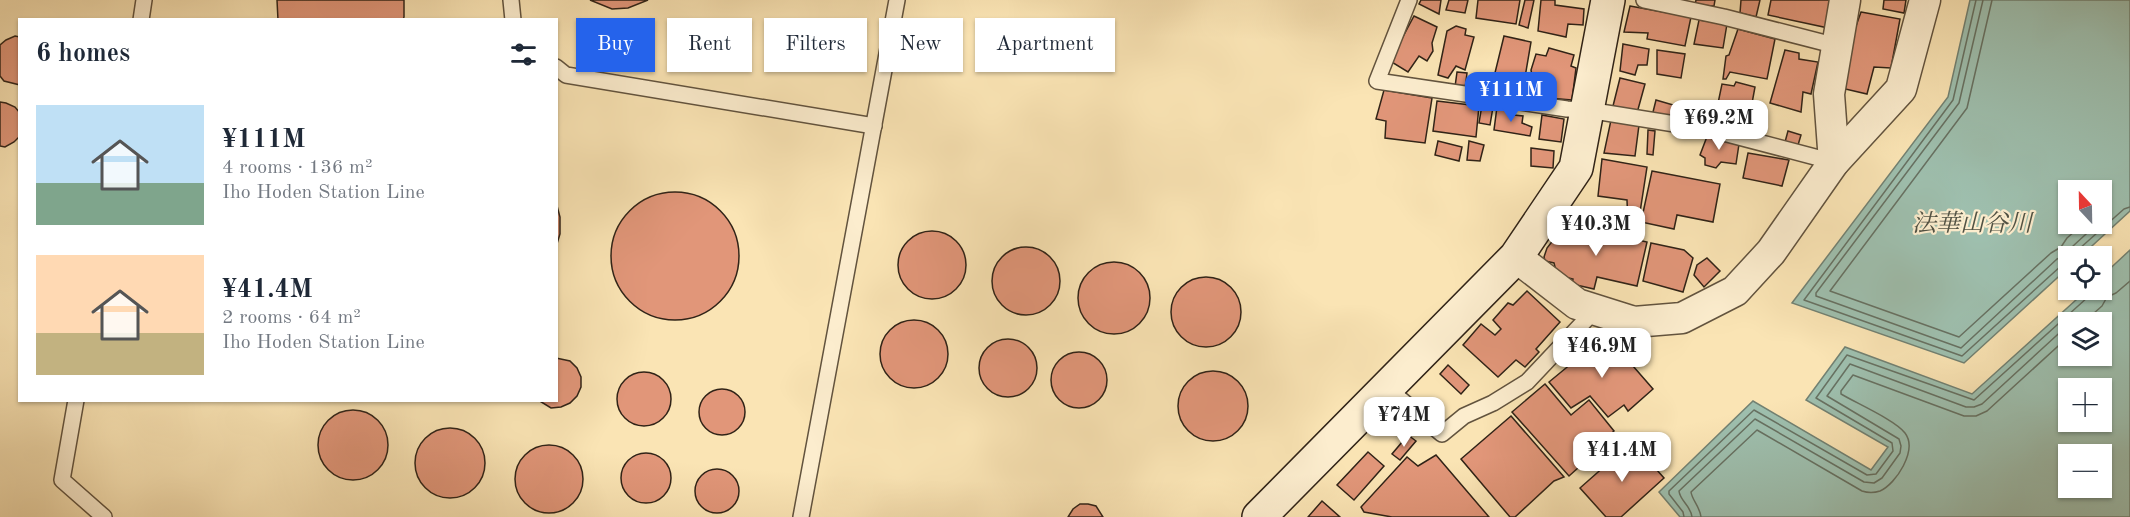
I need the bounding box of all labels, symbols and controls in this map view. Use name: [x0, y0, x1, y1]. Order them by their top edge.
chip: Buy: [576, 18, 655, 72]
chip: Rent: [667, 18, 752, 72]
chip: Filters: [764, 18, 867, 72]
chip: New: [879, 18, 963, 72]
chip: Apartment: [975, 18, 1115, 72]
icon: filters: [507, 38, 540, 71]
text: 6 homes: [36, 41, 130, 67]
pin: ¥111M: [1469, 72, 1553, 123]
text: ¥111M: [1479, 81, 1543, 101]
pin: ¥69.2M: [1670, 100, 1768, 151]
text: ¥69.2M: [1684, 109, 1754, 129]
text: ¥111M: [222, 127, 305, 153]
icon: home: [84, 129, 156, 201]
text: 4 rooms · 136 m²: [222, 158, 372, 178]
north arrow: [2058, 180, 2112, 234]
map controls: [2058, 180, 2112, 498]
text: Iho Hoden Station Line: [222, 183, 425, 203]
pin: ¥40.3M: [1547, 206, 1645, 257]
water label: 法華山谷川: [1912, 210, 2035, 237]
text: ¥40.3M: [1561, 215, 1631, 235]
button: locate: [2058, 246, 2112, 300]
text: ¥41.4M: [222, 277, 313, 303]
icon: home: [84, 279, 156, 351]
text: 2 rooms · 64 m²: [222, 308, 361, 328]
button: layers: [2058, 312, 2112, 366]
pin: ¥46.9M: [1553, 328, 1651, 379]
text: Iho Hoden Station Line: [222, 333, 425, 353]
text: ¥46.9M: [1567, 337, 1637, 357]
button: +: [2058, 378, 2112, 432]
pin: ¥74M: [1368, 397, 1440, 448]
text: ¥74M: [1378, 406, 1430, 426]
pin: ¥41.4M: [1573, 432, 1671, 483]
text: ¥41.4M: [1587, 441, 1657, 461]
button: −: [2058, 444, 2112, 498]

